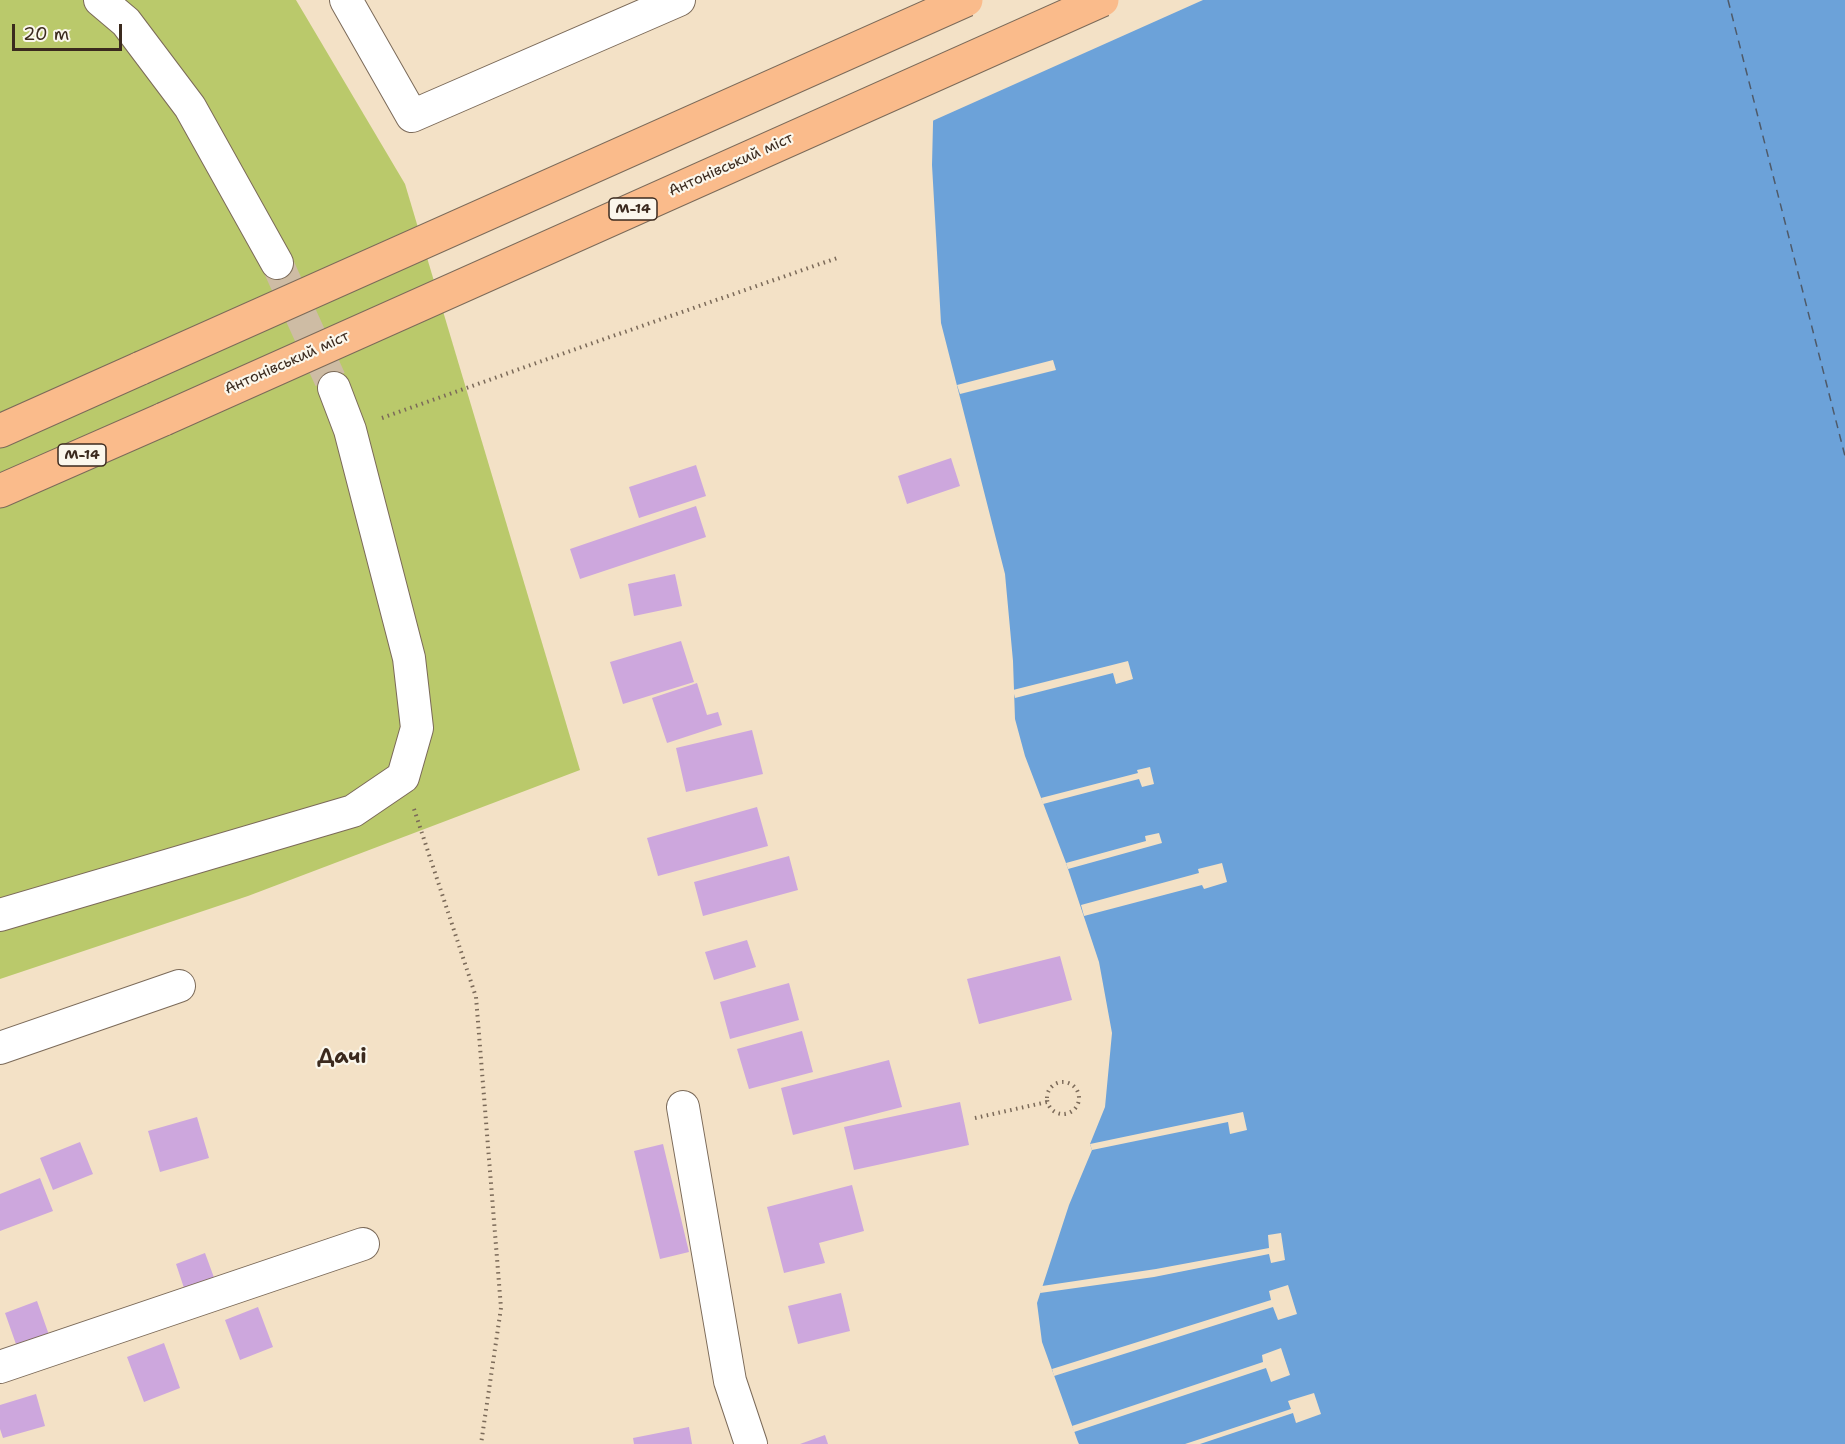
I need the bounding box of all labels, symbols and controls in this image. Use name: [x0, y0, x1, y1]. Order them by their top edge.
scale bar: [15, 12, 124, 50]
text: 20 m: [23, 22, 69, 46]
street label: Антонівський міст: [666, 129, 796, 201]
road number: М-14: [609, 198, 657, 220]
street label: Антонівський міст: [222, 327, 352, 399]
road number: М-14: [58, 444, 106, 466]
district label: Дачі: [317, 1045, 367, 1071]

